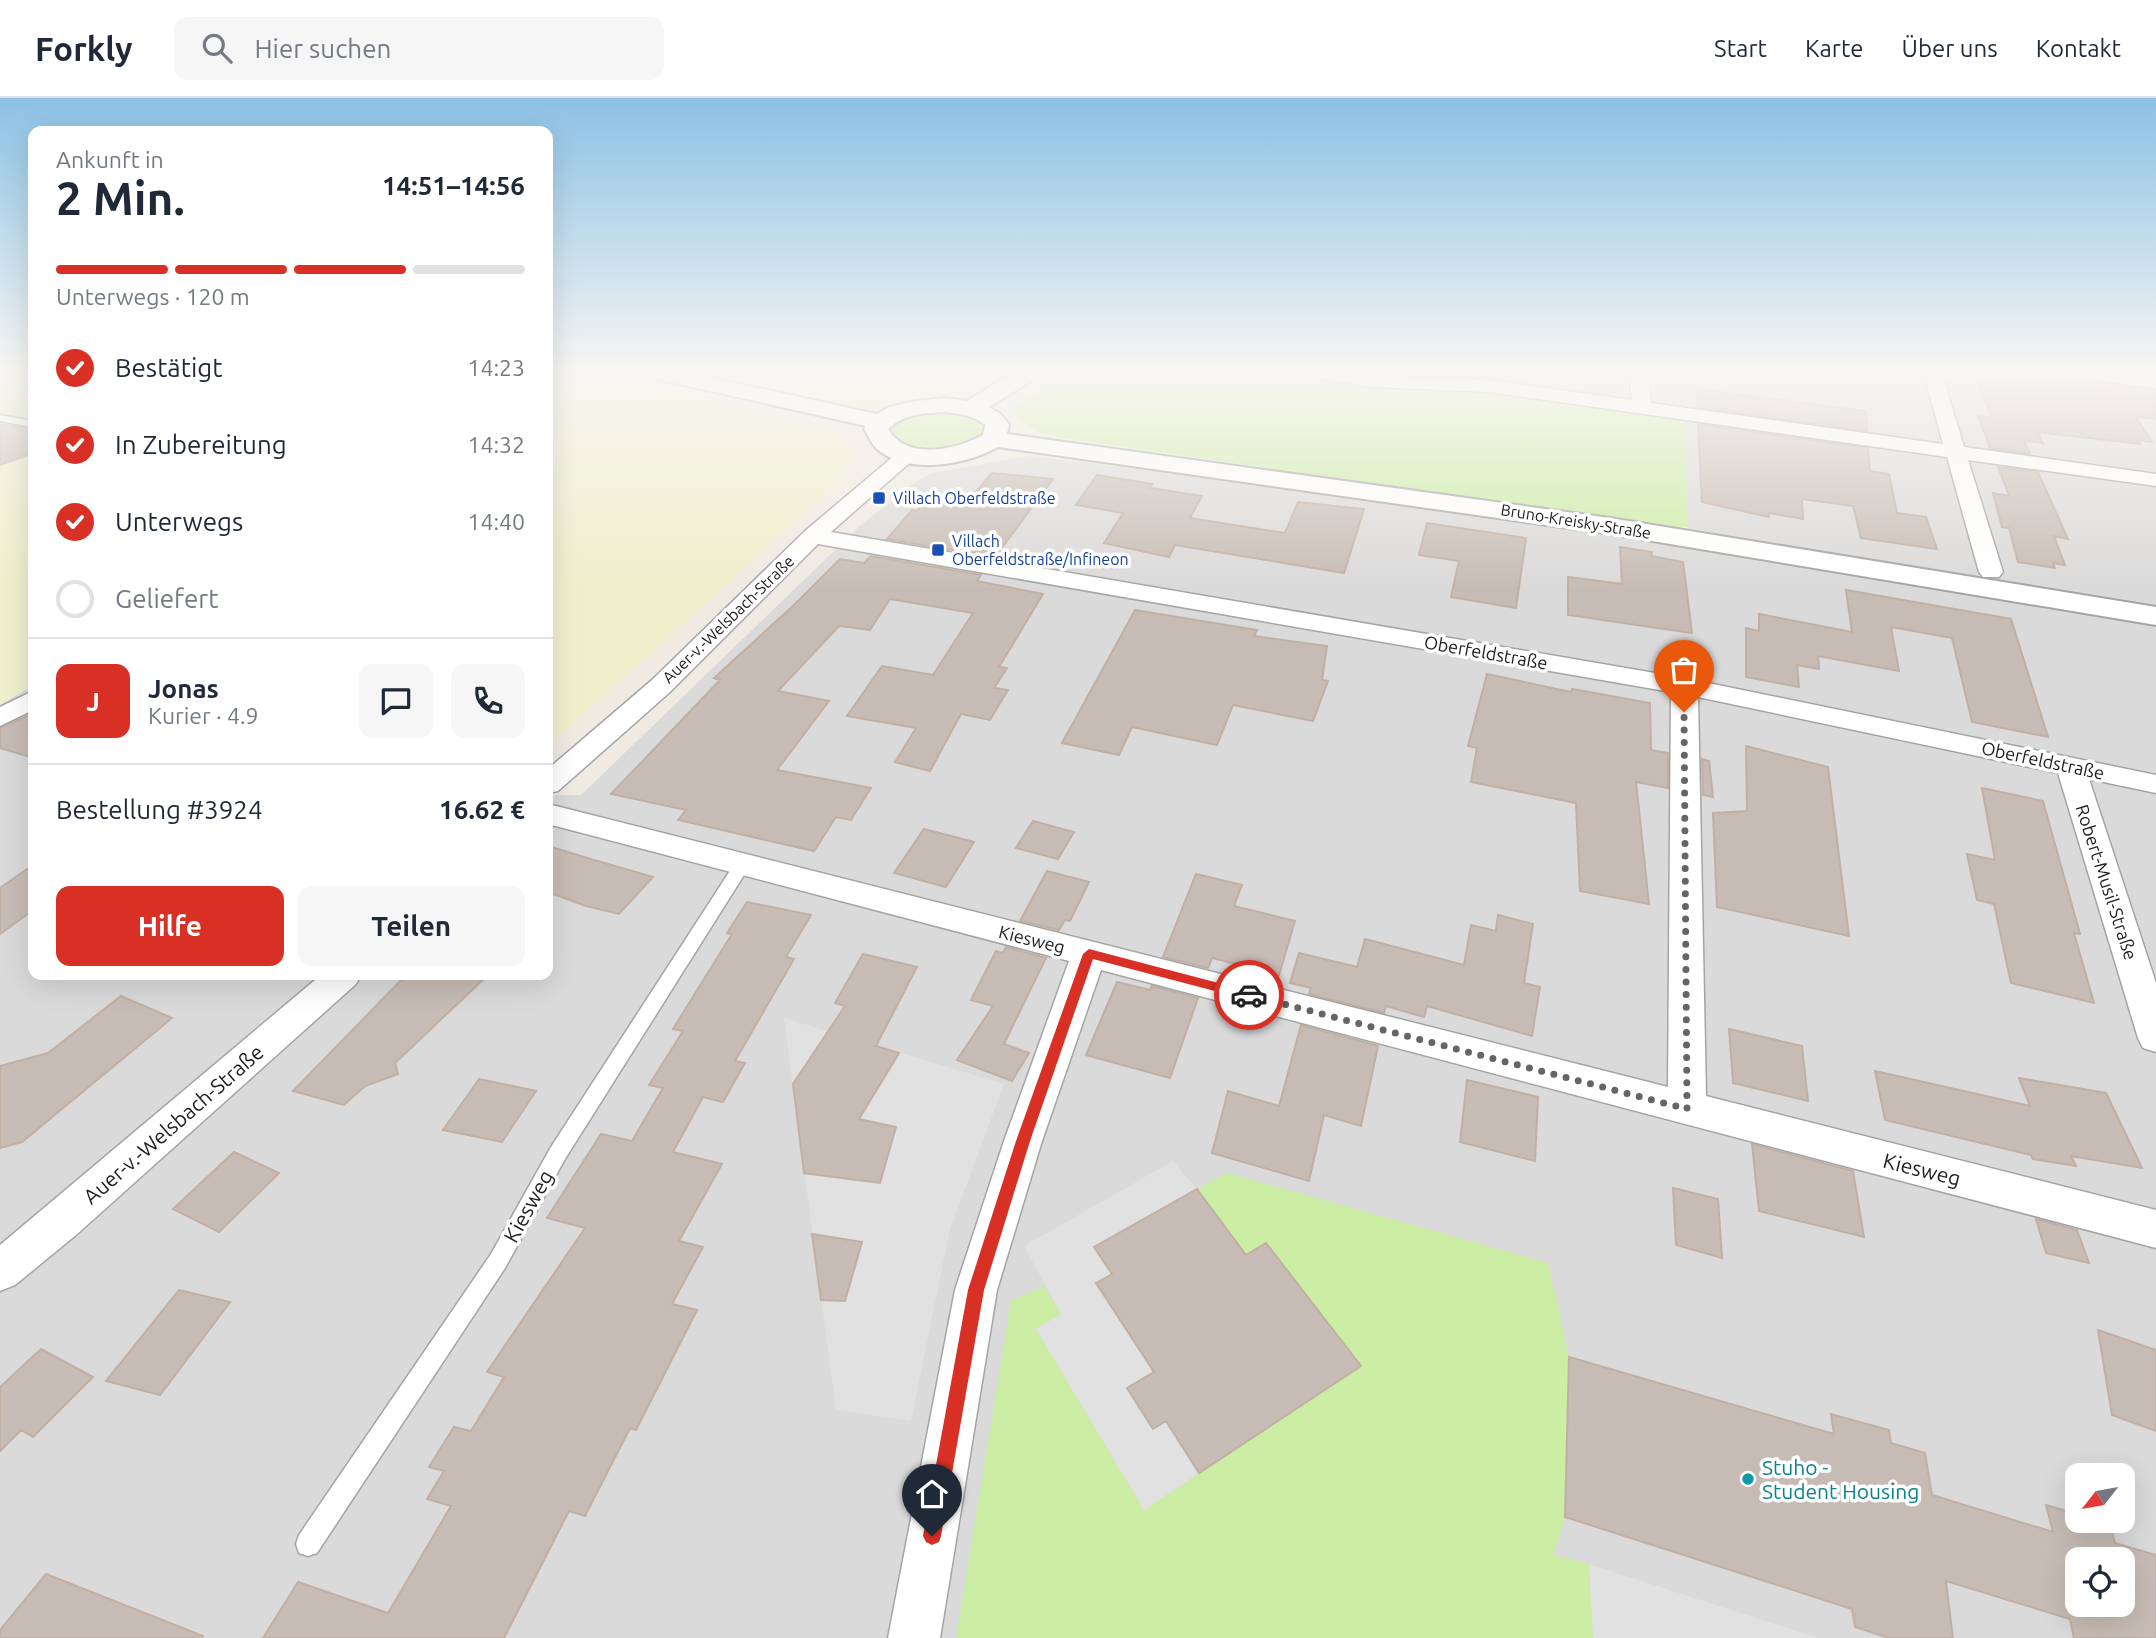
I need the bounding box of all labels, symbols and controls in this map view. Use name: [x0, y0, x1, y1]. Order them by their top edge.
search box: [174, 17, 664, 80]
icon: search: [198, 29, 236, 67]
text: Forkly: [35, 30, 132, 67]
text: Hier suchen: [254, 34, 391, 63]
text: Start: [1714, 35, 1767, 62]
text: Karte: [1805, 35, 1864, 62]
text: Über uns: [1902, 35, 1998, 62]
text: Kontakt: [2036, 35, 2121, 62]
text: Ankunft in: [56, 147, 164, 172]
text: 14:51–14:56: [382, 171, 525, 200]
text: 2 Min.: [56, 172, 185, 224]
text: Unterwegs · 120 m: [56, 284, 250, 309]
icon: check: [56, 349, 94, 387]
text: Bestätigt: [115, 353, 222, 382]
text: 14:23: [467, 355, 525, 380]
icon: check: [56, 426, 94, 464]
text: In Zubereitung: [115, 430, 287, 459]
text: 14:32: [467, 432, 525, 457]
place label: Villach Oberfeldstraße: [893, 489, 1056, 507]
marker: Villach Oberfeldstraße: [871, 490, 887, 506]
street label: Bruno-Kreisky-Straße: [1500, 500, 1652, 542]
icon: check: [56, 503, 94, 541]
text: Unterwegs: [115, 507, 243, 536]
text: 14:40: [467, 509, 525, 534]
place label: Villach Oberfeldstraße/Infineon: [952, 532, 1129, 568]
marker: Villach Oberfeldstraße/Infineon: [930, 542, 946, 558]
street label: Auer-v.-Welsbach-Straße: [659, 552, 797, 686]
text: Geliefert: [115, 584, 218, 613]
street label: Oberfeldstraße: [1423, 631, 1549, 673]
pin: [1654, 640, 1714, 712]
icon: bag: [1665, 651, 1703, 689]
button: chat: [359, 664, 433, 738]
button: phone: [451, 664, 525, 738]
text: Jonas: [148, 674, 219, 703]
text: J: [86, 687, 100, 716]
text: Kurier · 4.9: [148, 703, 259, 728]
street label: Oberfeldstraße: [1980, 737, 2106, 783]
text: Bestellung #3924: [56, 795, 263, 824]
text: 16.62 €: [439, 795, 525, 824]
street label: Robert-Musil-Straße: [2072, 802, 2142, 962]
button: Hilfe: [56, 886, 284, 966]
button: Teilen: [298, 886, 525, 966]
street label: Kiesweg: [997, 921, 1067, 957]
courier: [1214, 960, 1284, 1030]
icon: car: [1230, 976, 1268, 1014]
street label: Auer-v.-Welsbach-Straße: [78, 1039, 268, 1209]
street label: Kiesweg: [1881, 1148, 1963, 1190]
street label: Kiesweg: [498, 1166, 558, 1246]
place label: Stuho - Student Housing: [1762, 1455, 1919, 1503]
north arrow: [2065, 1463, 2135, 1533]
map controls: [2065, 1463, 2135, 1617]
pin: [902, 1464, 962, 1536]
marker: Stuho - Student Housing: [1740, 1471, 1756, 1487]
icon: home: [913, 1475, 951, 1513]
button: locate: [2065, 1547, 2135, 1617]

